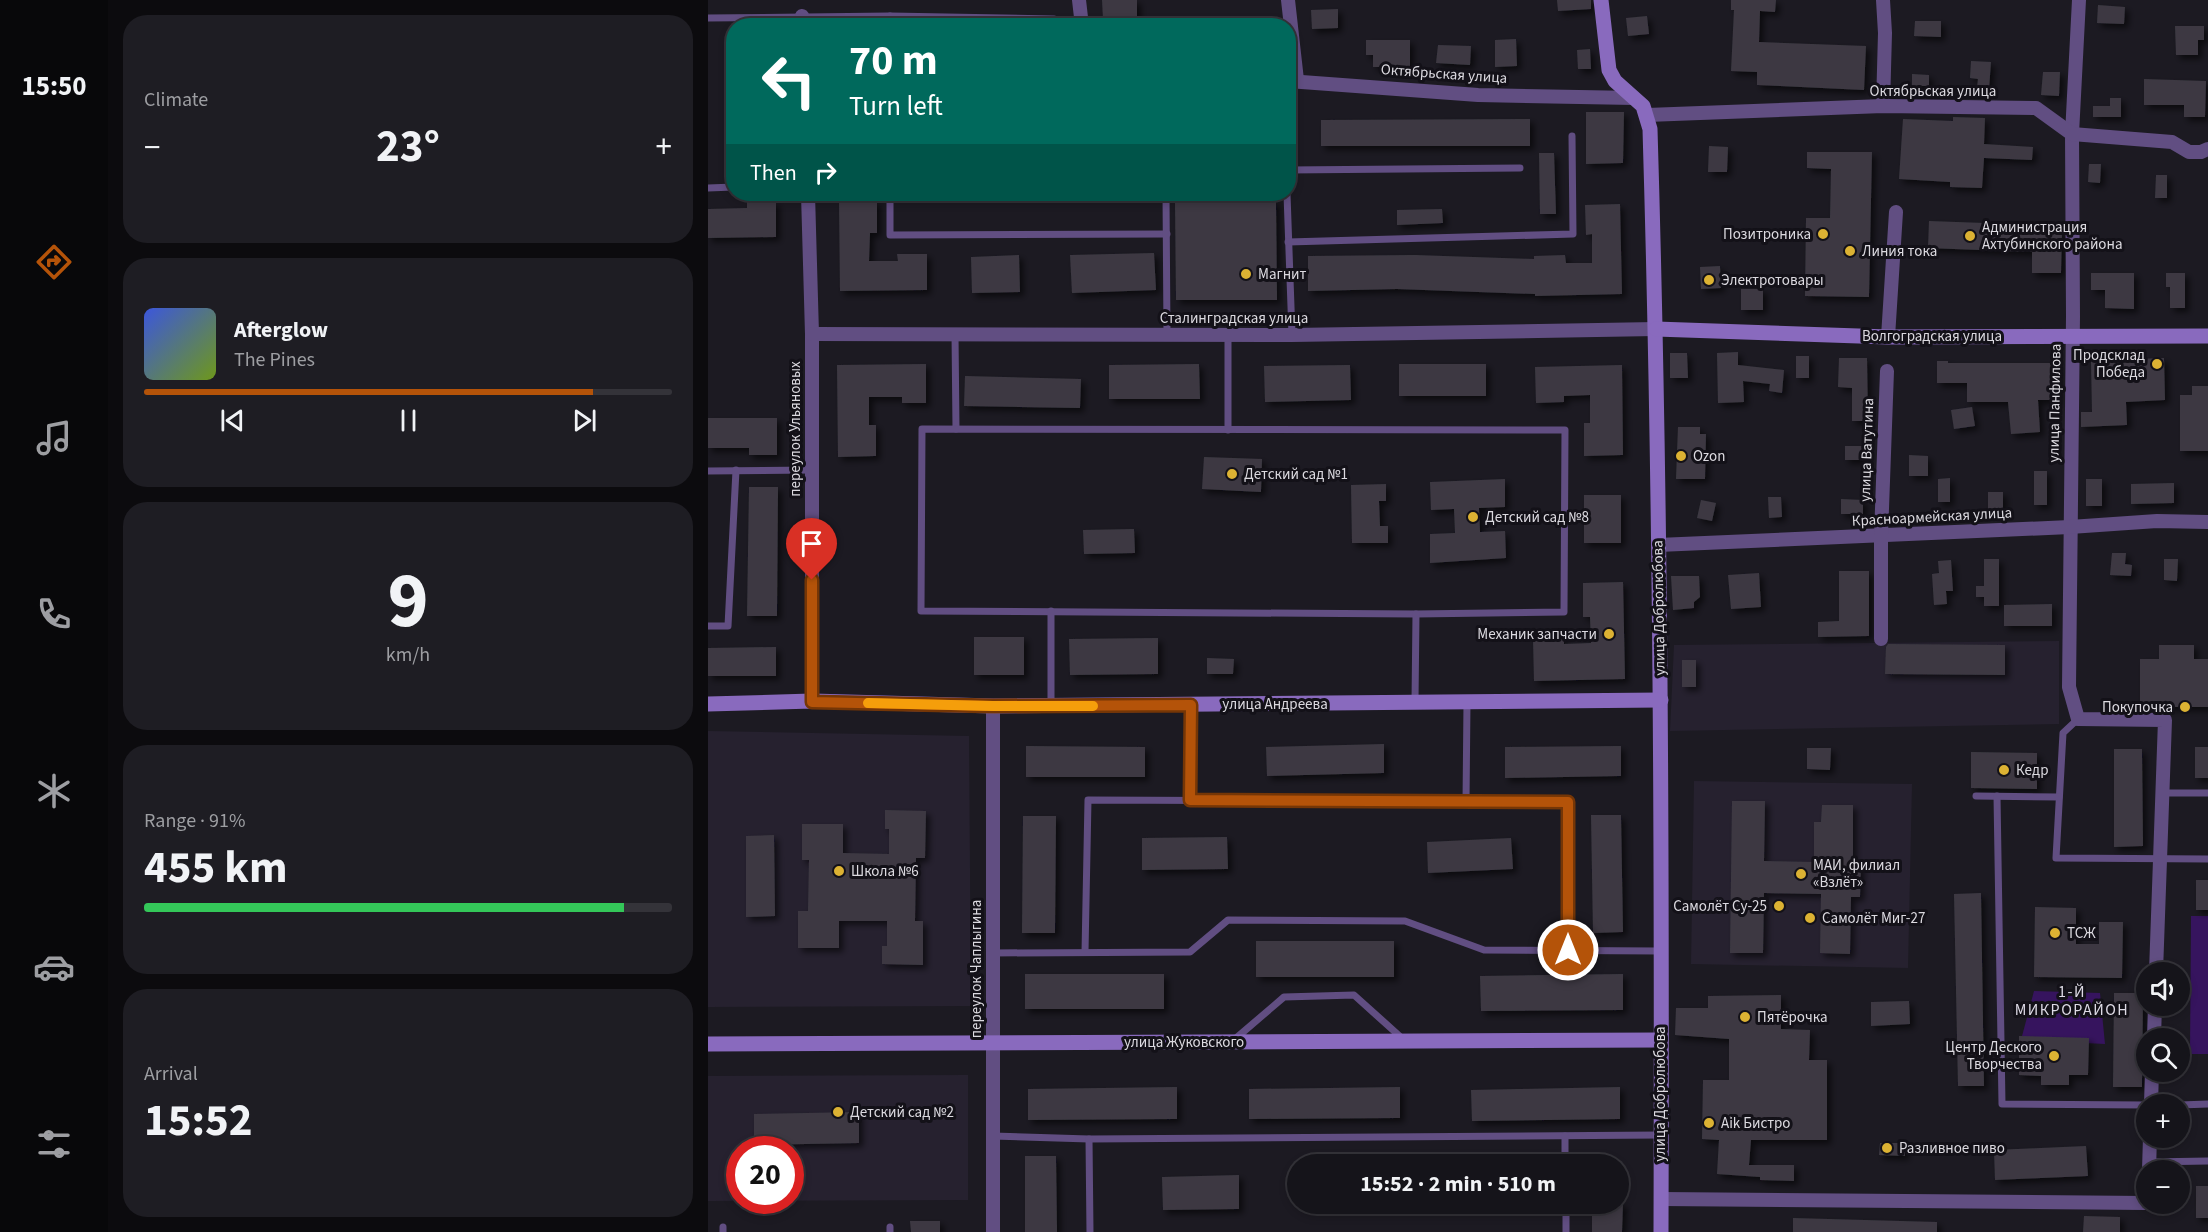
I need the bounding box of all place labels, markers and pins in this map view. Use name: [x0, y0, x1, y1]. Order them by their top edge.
place label: Администрация Ахтубинского района: [1982, 217, 2122, 255]
place label: Позитроника: [1723, 224, 1811, 245]
marker: Позитроника: [1816, 227, 1830, 241]
marker: Администрация Ахтубинского района: [1963, 229, 1977, 243]
place label: Линия тока: [1862, 241, 1937, 262]
marker: Линия тока: [1843, 244, 1857, 258]
place label: Магнит: [1258, 264, 1307, 285]
marker: Магнит: [1239, 267, 1253, 281]
place label: Электротовары: [1721, 270, 1824, 291]
marker: Электротовары: [1702, 273, 1716, 287]
place label: Продсклад Победа: [2073, 345, 2145, 383]
marker: Продсклад Победа: [2150, 357, 2164, 371]
place label: Ozon: [1693, 446, 1725, 467]
marker: Ozon: [1674, 449, 1688, 463]
place label: Детский сад №1: [1244, 464, 1348, 485]
marker: Детский сад №1: [1225, 467, 1239, 481]
place label: Детский сад №8: [1485, 507, 1589, 528]
marker: Детский сад №8: [1466, 510, 1480, 524]
pin: [786, 518, 837, 580]
place label: Механик запчасти: [1477, 624, 1597, 645]
marker: Механик запчасти: [1602, 627, 1616, 641]
place label: Покупочка: [2102, 697, 2173, 718]
marker: Покупочка: [2178, 700, 2192, 714]
place label: Кедр: [2016, 760, 2049, 781]
marker: Кедр: [1997, 763, 2011, 777]
place label: МАИ, филиал «Взлёт»: [1813, 855, 1900, 893]
place label: Школа №6: [851, 861, 919, 882]
marker: Школа №6: [832, 864, 846, 878]
marker: МАИ, филиал «Взлёт»: [1794, 867, 1808, 881]
place label: Самолёт Су-25: [1673, 896, 1767, 917]
marker: Самолёт Су-25: [1772, 899, 1786, 913]
place label: Самолёт Миг-27: [1822, 908, 1925, 929]
marker: Самолёт Миг-27: [1803, 911, 1817, 925]
place label: ТСЖ: [2067, 923, 2096, 944]
marker: ТСЖ: [2048, 926, 2062, 940]
place label: Пятёрочка: [1757, 1007, 1828, 1028]
marker: Пятёрочка: [1738, 1010, 1752, 1024]
place label: Центр Деского Творчества: [1945, 1037, 2042, 1075]
marker: Центр Деского Творчества: [2047, 1049, 2061, 1063]
place label: Детский сад №2: [850, 1102, 954, 1123]
marker: Детский сад №2: [831, 1105, 845, 1119]
place label: Aik Бистро: [1721, 1113, 1790, 1134]
marker: Aik Бистро: [1702, 1116, 1716, 1130]
place label: Разливное пиво: [1899, 1138, 2005, 1159]
marker: Разливное пиво: [1880, 1141, 1894, 1155]

